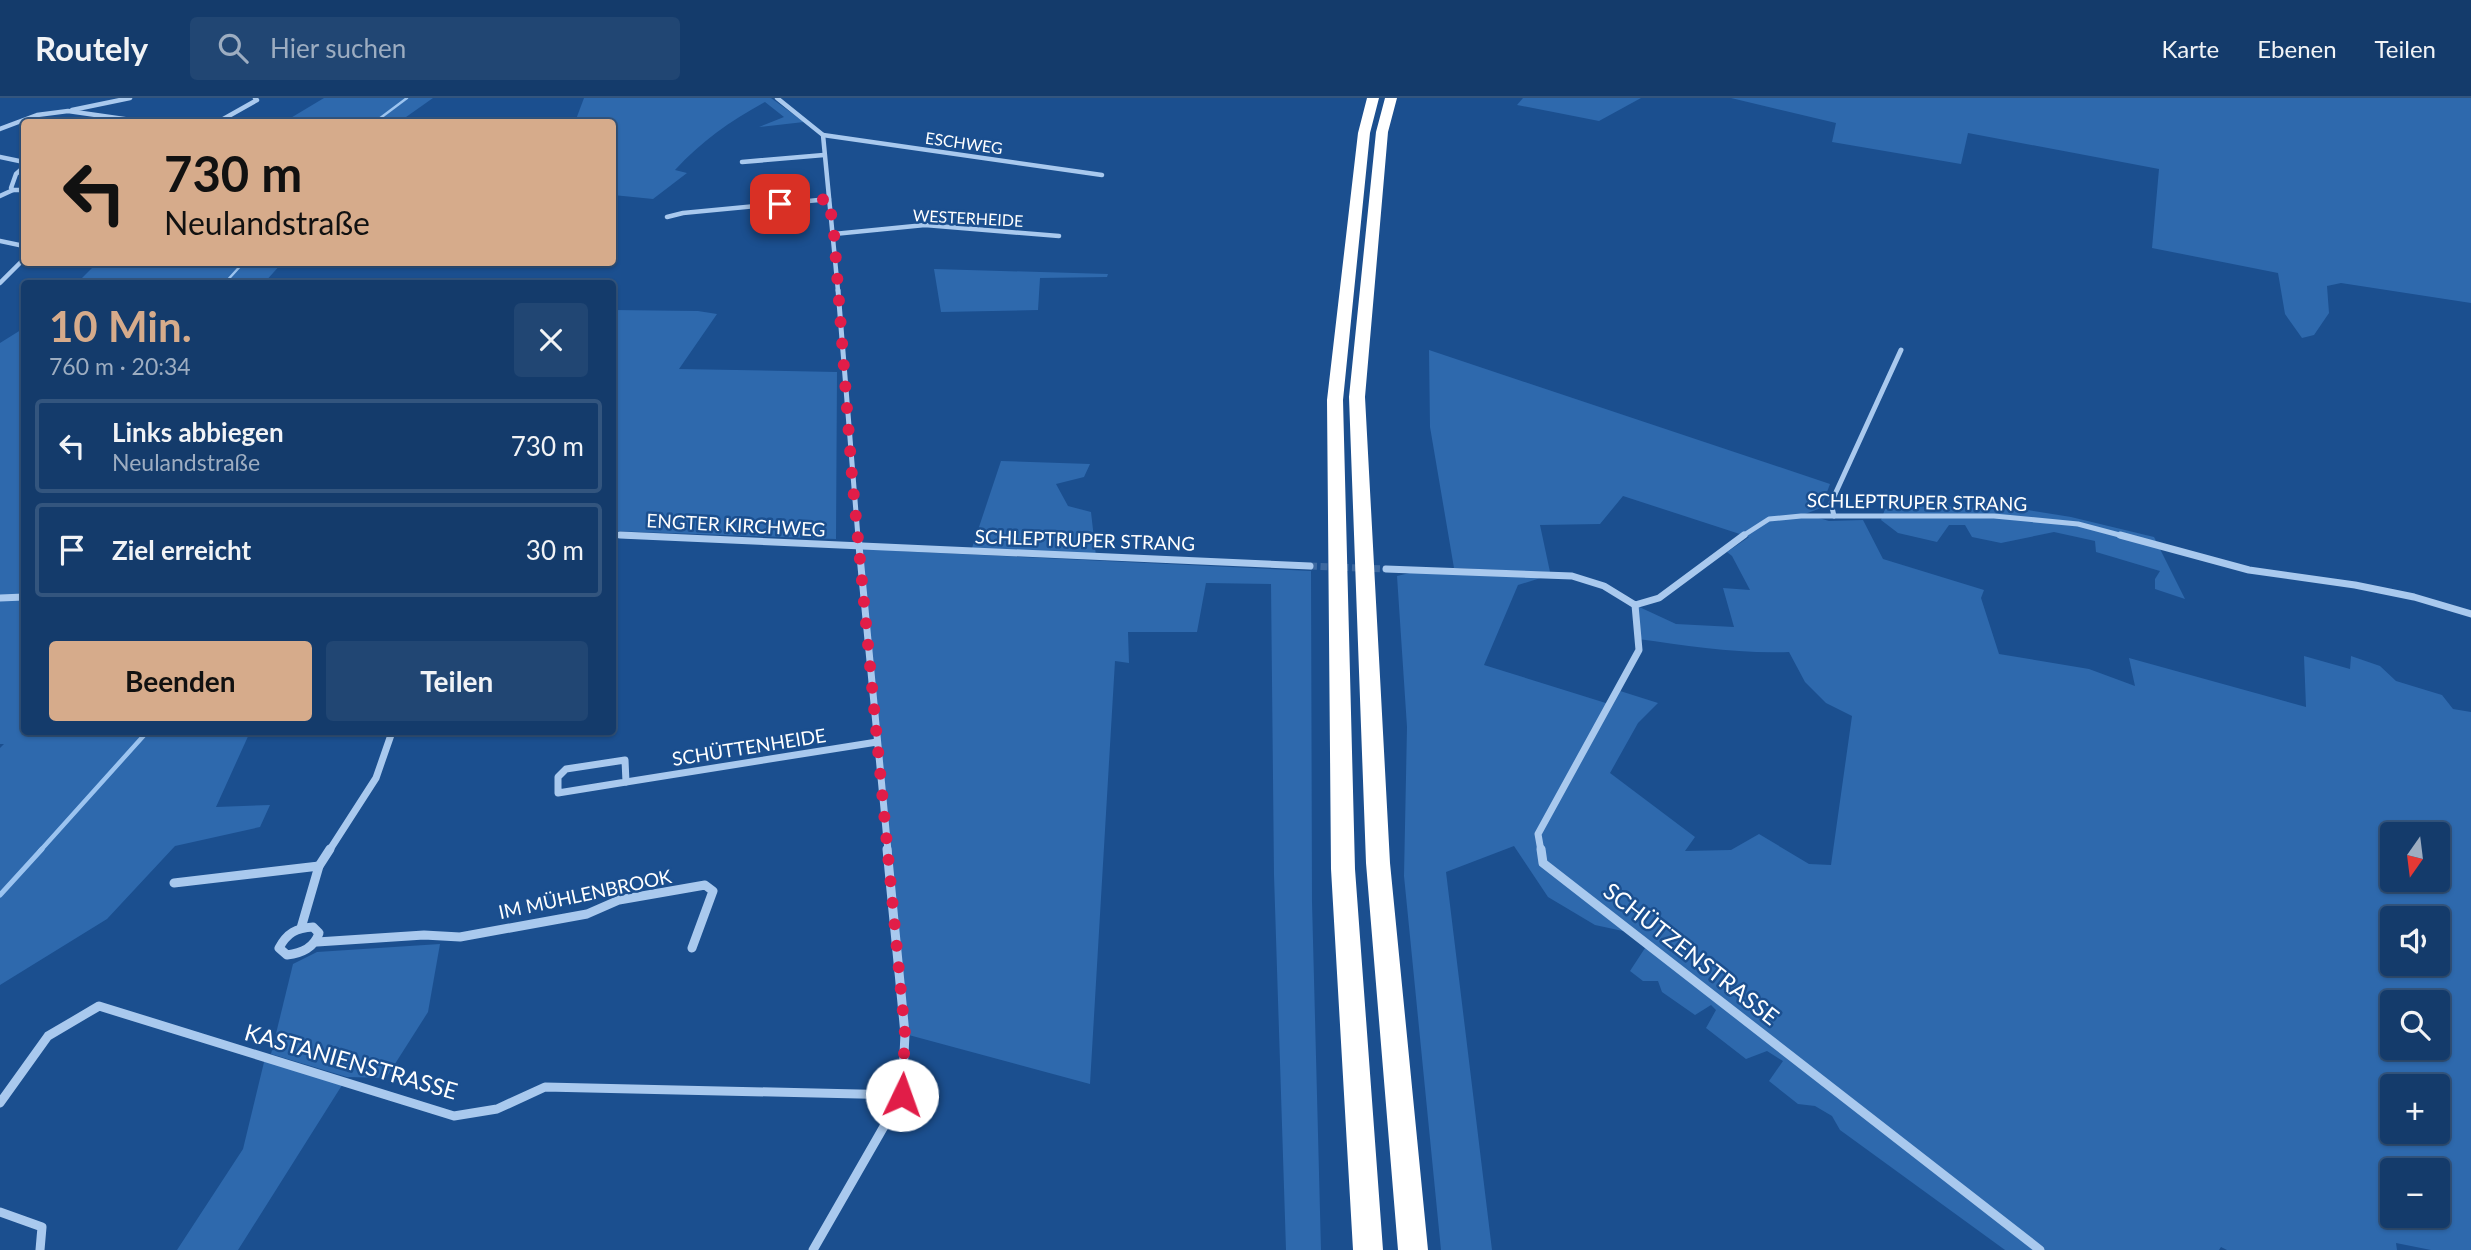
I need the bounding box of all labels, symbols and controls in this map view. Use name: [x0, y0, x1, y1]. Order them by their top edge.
search box: [190, 17, 680, 80]
text: Routely: [35, 28, 148, 68]
icon: search: [214, 29, 252, 67]
text: Hier suchen: [270, 32, 406, 64]
text: Karte: [2162, 34, 2219, 63]
text: Ebenen: [2257, 34, 2337, 63]
text: Teilen: [2375, 34, 2436, 63]
street label: ESCHWEG: [924, 128, 1004, 157]
text: 730 m: [164, 144, 302, 202]
icon: left: [49, 147, 140, 238]
pin: [750, 174, 810, 234]
icon: arrive: [761, 185, 799, 223]
text: Neulandstraße: [164, 203, 370, 242]
street label: WESTERHEIDE: [912, 205, 1024, 230]
text: 10 Min.: [49, 301, 192, 351]
button: close: [514, 303, 588, 377]
text: 760 m · 20:34: [49, 352, 191, 380]
text: Links abbiegen: [112, 416, 284, 448]
icon: left: [53, 427, 91, 465]
text: 730 m: [511, 430, 584, 462]
text: Neulandstraße: [112, 448, 260, 476]
street label: SCHLEPTRUPER STRANG: [1807, 488, 2027, 515]
street label: ENGTER KIRCHWEG: [646, 508, 826, 541]
street label: SCHLEPTRUPER STRANG: [974, 524, 1196, 555]
icon: arrive: [53, 531, 91, 569]
text: Ziel erreicht: [112, 534, 251, 566]
text: 30 m: [526, 534, 584, 566]
button: Beenden: [49, 641, 312, 721]
button: Teilen: [326, 641, 588, 721]
street label: SCHÜTTENHEIDE: [670, 723, 828, 770]
north arrow: [2380, 822, 2450, 892]
map controls: [2380, 822, 2450, 1228]
street label: IM MÜHLENBROOK: [496, 864, 674, 923]
street label: SCHÜTZENSTRASSE: [1598, 876, 1785, 1030]
button: sound: [2380, 906, 2450, 976]
button: search: [2380, 990, 2450, 1060]
street label: KASTANIENSTRASSE: [242, 1017, 461, 1105]
position arrow: [865, 1058, 939, 1132]
button: +: [2380, 1074, 2450, 1144]
button: −: [2380, 1158, 2450, 1228]

